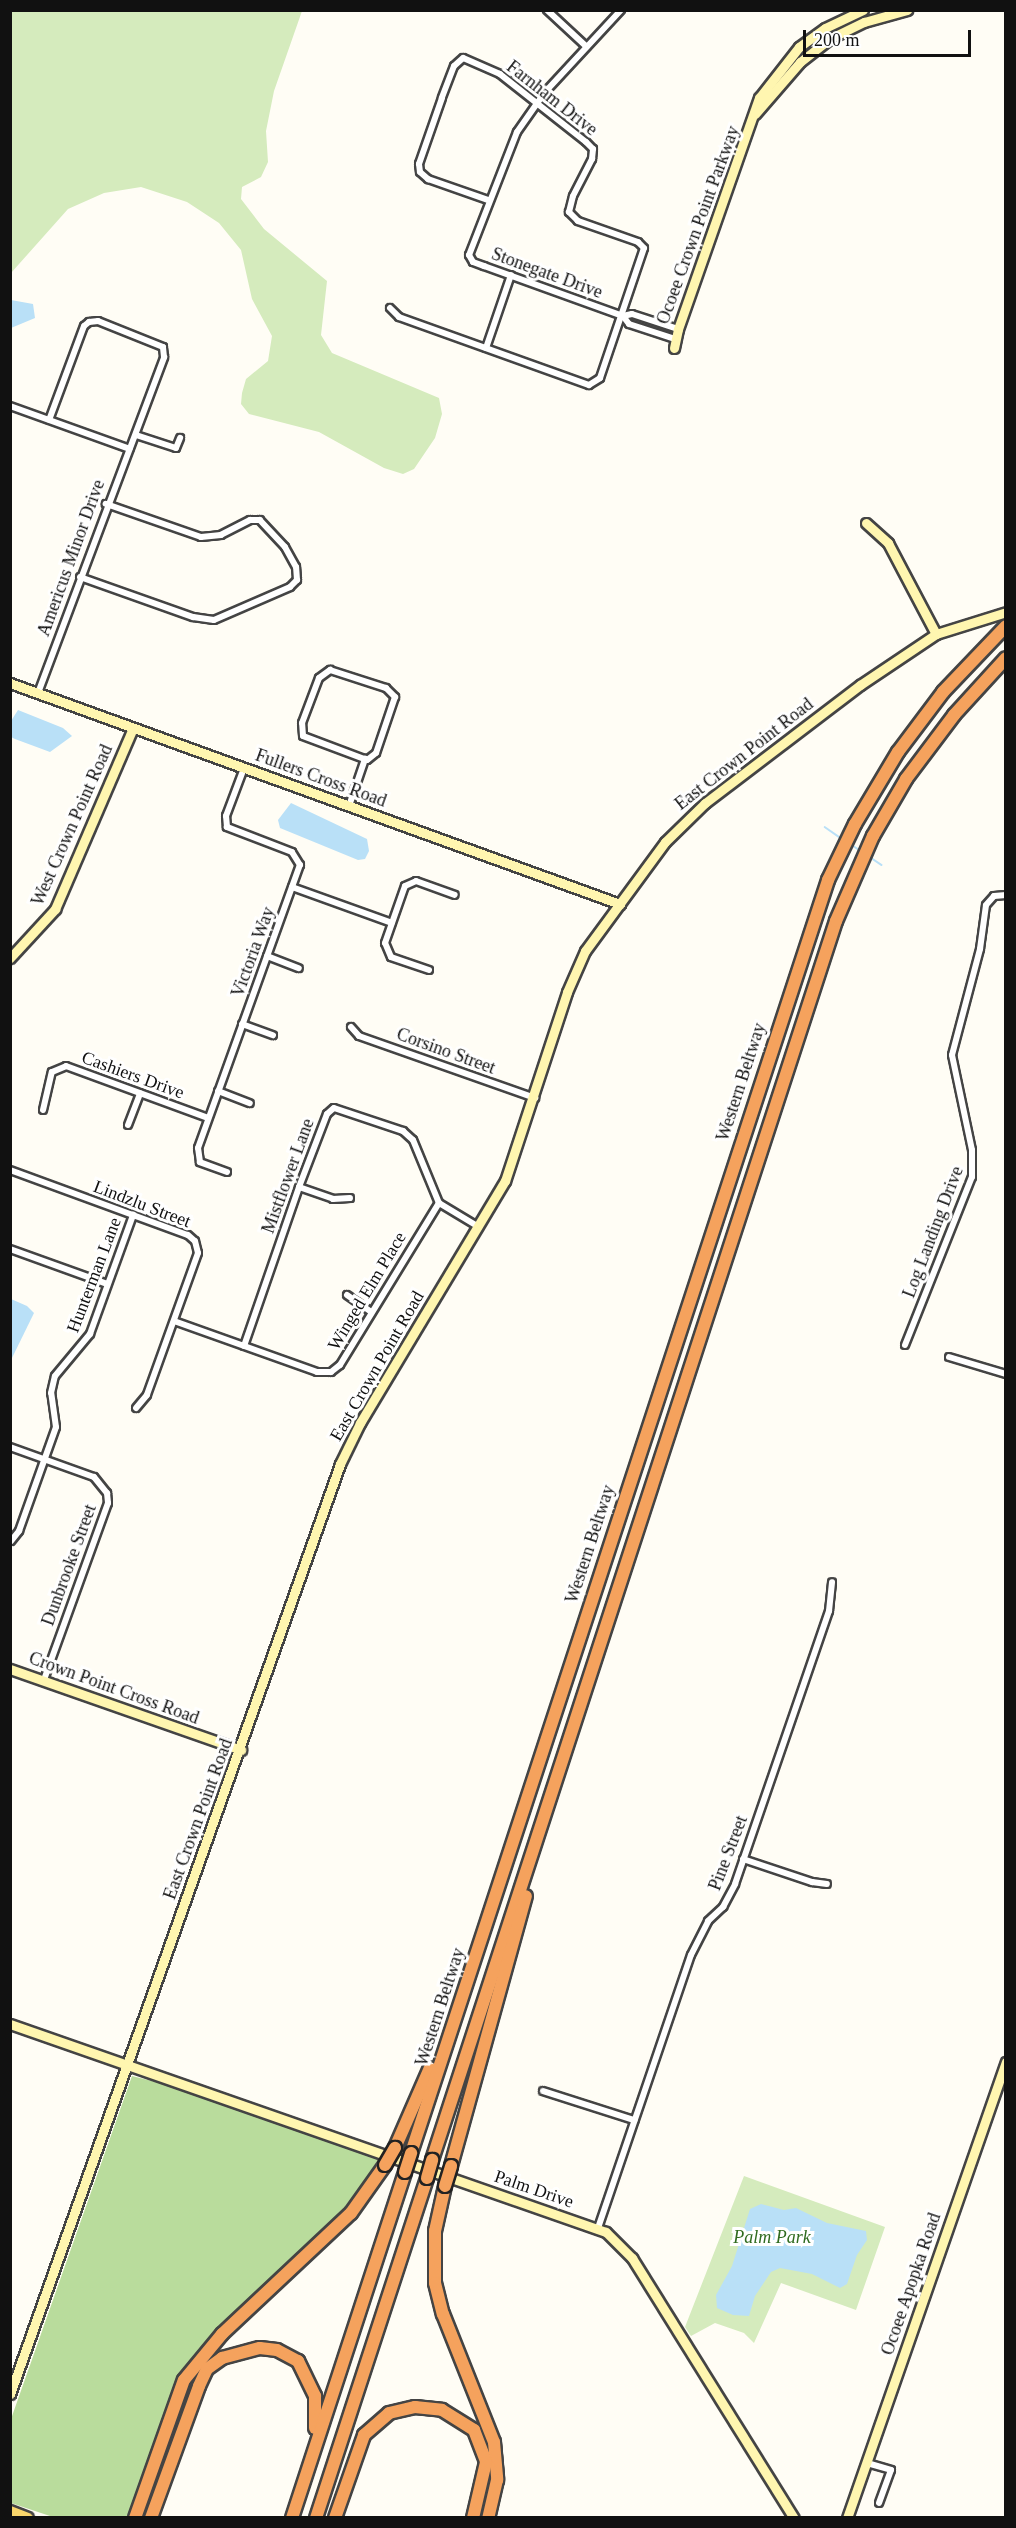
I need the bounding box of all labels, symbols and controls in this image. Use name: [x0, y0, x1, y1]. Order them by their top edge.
scale bar: [806, 18, 974, 56]
text: 200 m: [814, 30, 860, 50]
street label: Farnham Drive: [502, 56, 602, 140]
street label: Ocoee Crown Point Parkway: [652, 123, 744, 327]
street label: Stonegate Drive: [489, 243, 605, 303]
street label: Americus Minor Drive: [33, 477, 109, 639]
street label: East Crown Point Road: [671, 693, 817, 815]
street label: West Crown Point Road: [27, 741, 117, 909]
street label: Fullers Cross Road: [252, 744, 390, 812]
street label: Victoria Way: [227, 904, 279, 1000]
street label: Western Beltway: [712, 1020, 770, 1144]
street label: Corsino Street: [394, 1023, 498, 1079]
street label: Cashiers Drive: [79, 1046, 187, 1104]
street label: Mistflower Lane: [257, 1116, 319, 1236]
street label: Log Landing Drive: [898, 1163, 968, 1301]
street label: Lindzlu Street: [90, 1176, 194, 1232]
street label: Hunterman Lane: [62, 1214, 126, 1336]
street label: Winged Elm Place: [323, 1228, 411, 1354]
street label: East Crown Point Road: [325, 1287, 429, 1445]
street label: Western Beltway: [561, 1482, 619, 1606]
street label: Dunbrooke Street: [37, 1501, 101, 1629]
street label: Crown Point Cross Road: [26, 1647, 202, 1729]
street label: East Crown Point Road: [159, 1736, 237, 1902]
street label: Pine Street: [704, 1812, 752, 1894]
street label: Western Beltway: [411, 1945, 469, 2069]
street label: Palm Drive: [491, 2165, 577, 2213]
street label: Ocoee Apopka Road: [876, 2210, 946, 2358]
park label: Palm Park: [733, 2226, 811, 2248]

